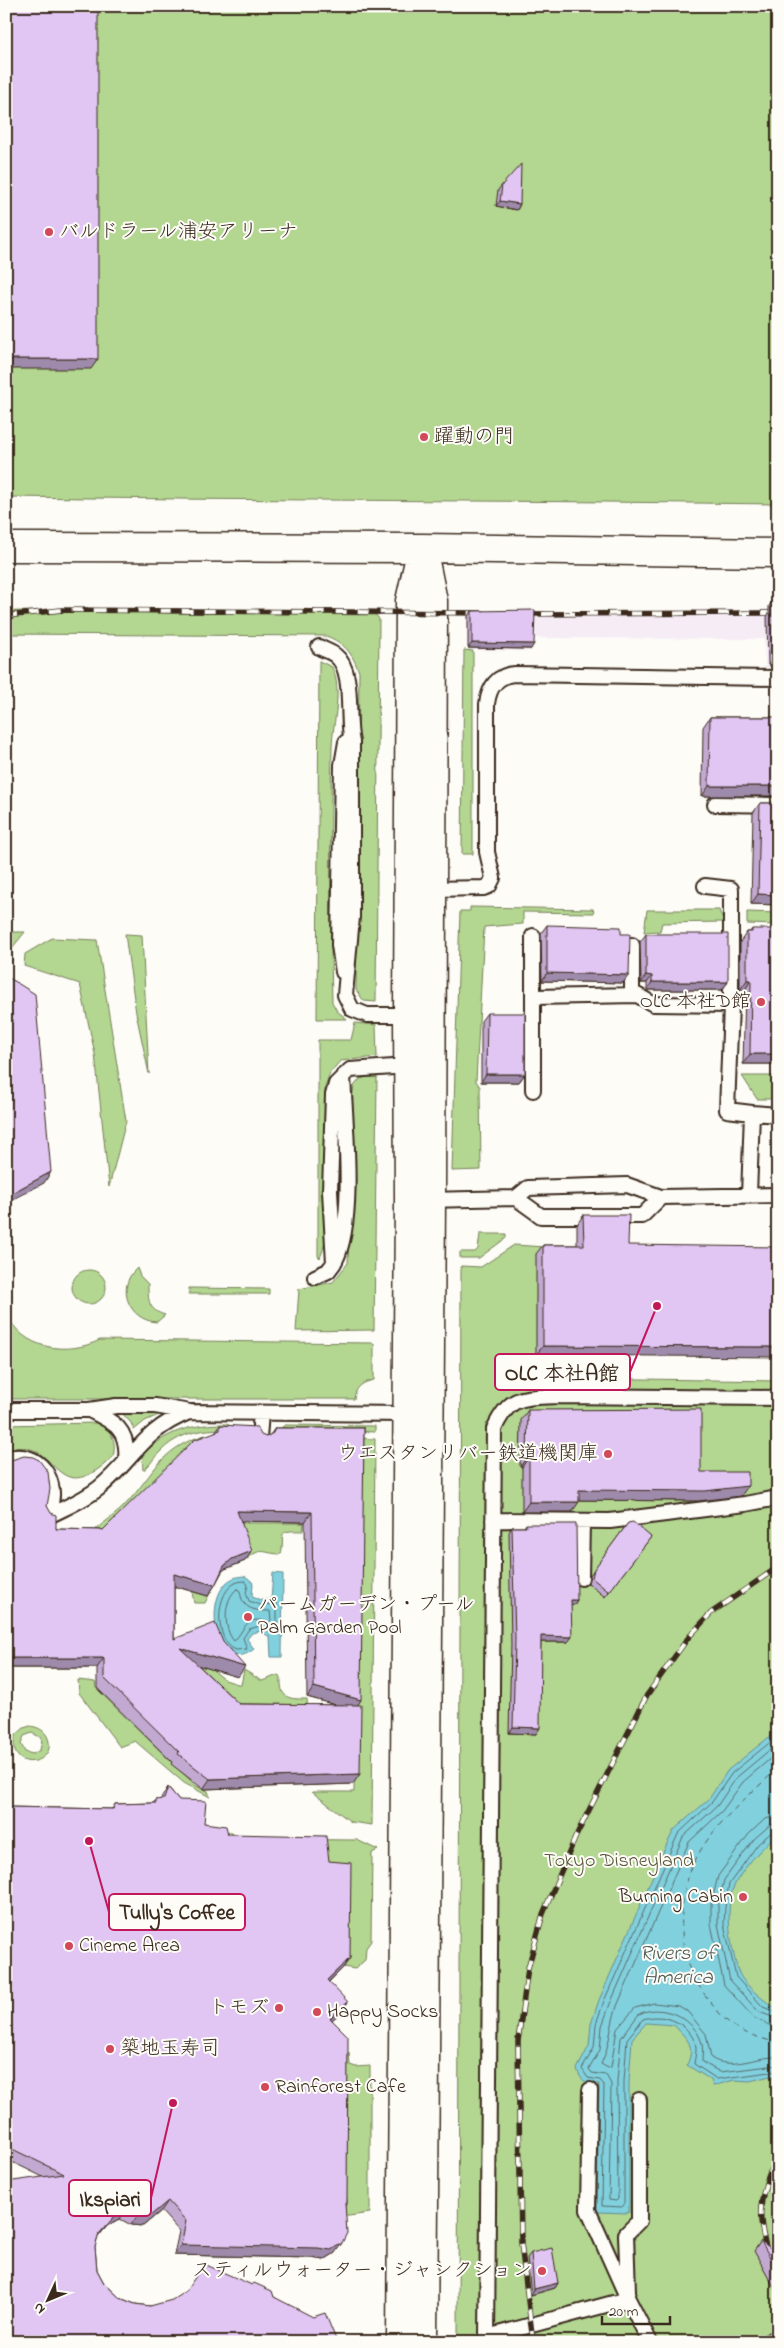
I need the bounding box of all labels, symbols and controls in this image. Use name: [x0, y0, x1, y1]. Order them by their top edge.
place label: バルドラール浦安アリーナ: [59, 218, 298, 247]
marker: バルドラール浦安アリーナ: [43, 226, 55, 238]
place label: 躍動の門: [434, 423, 514, 452]
marker: 躍動の門: [418, 431, 430, 443]
place label: OLC 本社D館: [640, 988, 751, 1017]
marker: OLC 本社D館: [755, 996, 767, 1008]
callout: OLC 本社A館: [495, 1354, 630, 1390]
text: OLC 本社A館: [505, 1360, 619, 1390]
place label: ウエスタンリバー鉄道機関庫: [338, 1440, 598, 1469]
marker: ウエスタンリバー鉄道機関庫: [602, 1448, 614, 1460]
place label: パームガーデン・プール Palm Garden Pool: [258, 1591, 475, 1643]
marker: パームガーデン・プール Palm Garden Pool: [242, 1611, 254, 1623]
park label: Tokyo Disneyland: [544, 1847, 694, 1876]
place label: Burning Cabin: [618, 1883, 733, 1913]
marker: Burning Cabin: [737, 1891, 749, 1903]
callout: Tully's Coffee: [109, 1894, 245, 1930]
text: Tully's Coffee: [119, 1899, 236, 1931]
place label: Cineme Area: [79, 1932, 180, 1961]
water label: Rivers of America: [640, 1939, 720, 1993]
marker: Cineme Area: [63, 1940, 75, 1952]
place label: トモズ: [209, 1994, 269, 2023]
place label: Happy Socks: [327, 1998, 438, 2027]
marker: トモズ: [273, 2002, 285, 2014]
marker: Happy Socks: [311, 2006, 323, 2018]
place label: 築地玉寿司: [120, 2035, 220, 2064]
marker: 築地玉寿司: [104, 2043, 116, 2055]
place label: Rainforest Cafe: [275, 2073, 406, 2102]
marker: Rainforest Cafe: [259, 2081, 271, 2093]
callout: Ikspiari: [69, 2180, 151, 2216]
text: Ikspiari: [79, 2186, 141, 2216]
place label: スティルウォーター・ジャンクション: [192, 2257, 532, 2286]
marker: スティルウォーター・ジャンクション: [536, 2265, 548, 2277]
north arrow: [22, 2276, 72, 2326]
scale bar: [602, 2293, 669, 2325]
text: N: [29, 2297, 51, 2319]
text: 20 m: [609, 2301, 639, 2323]

